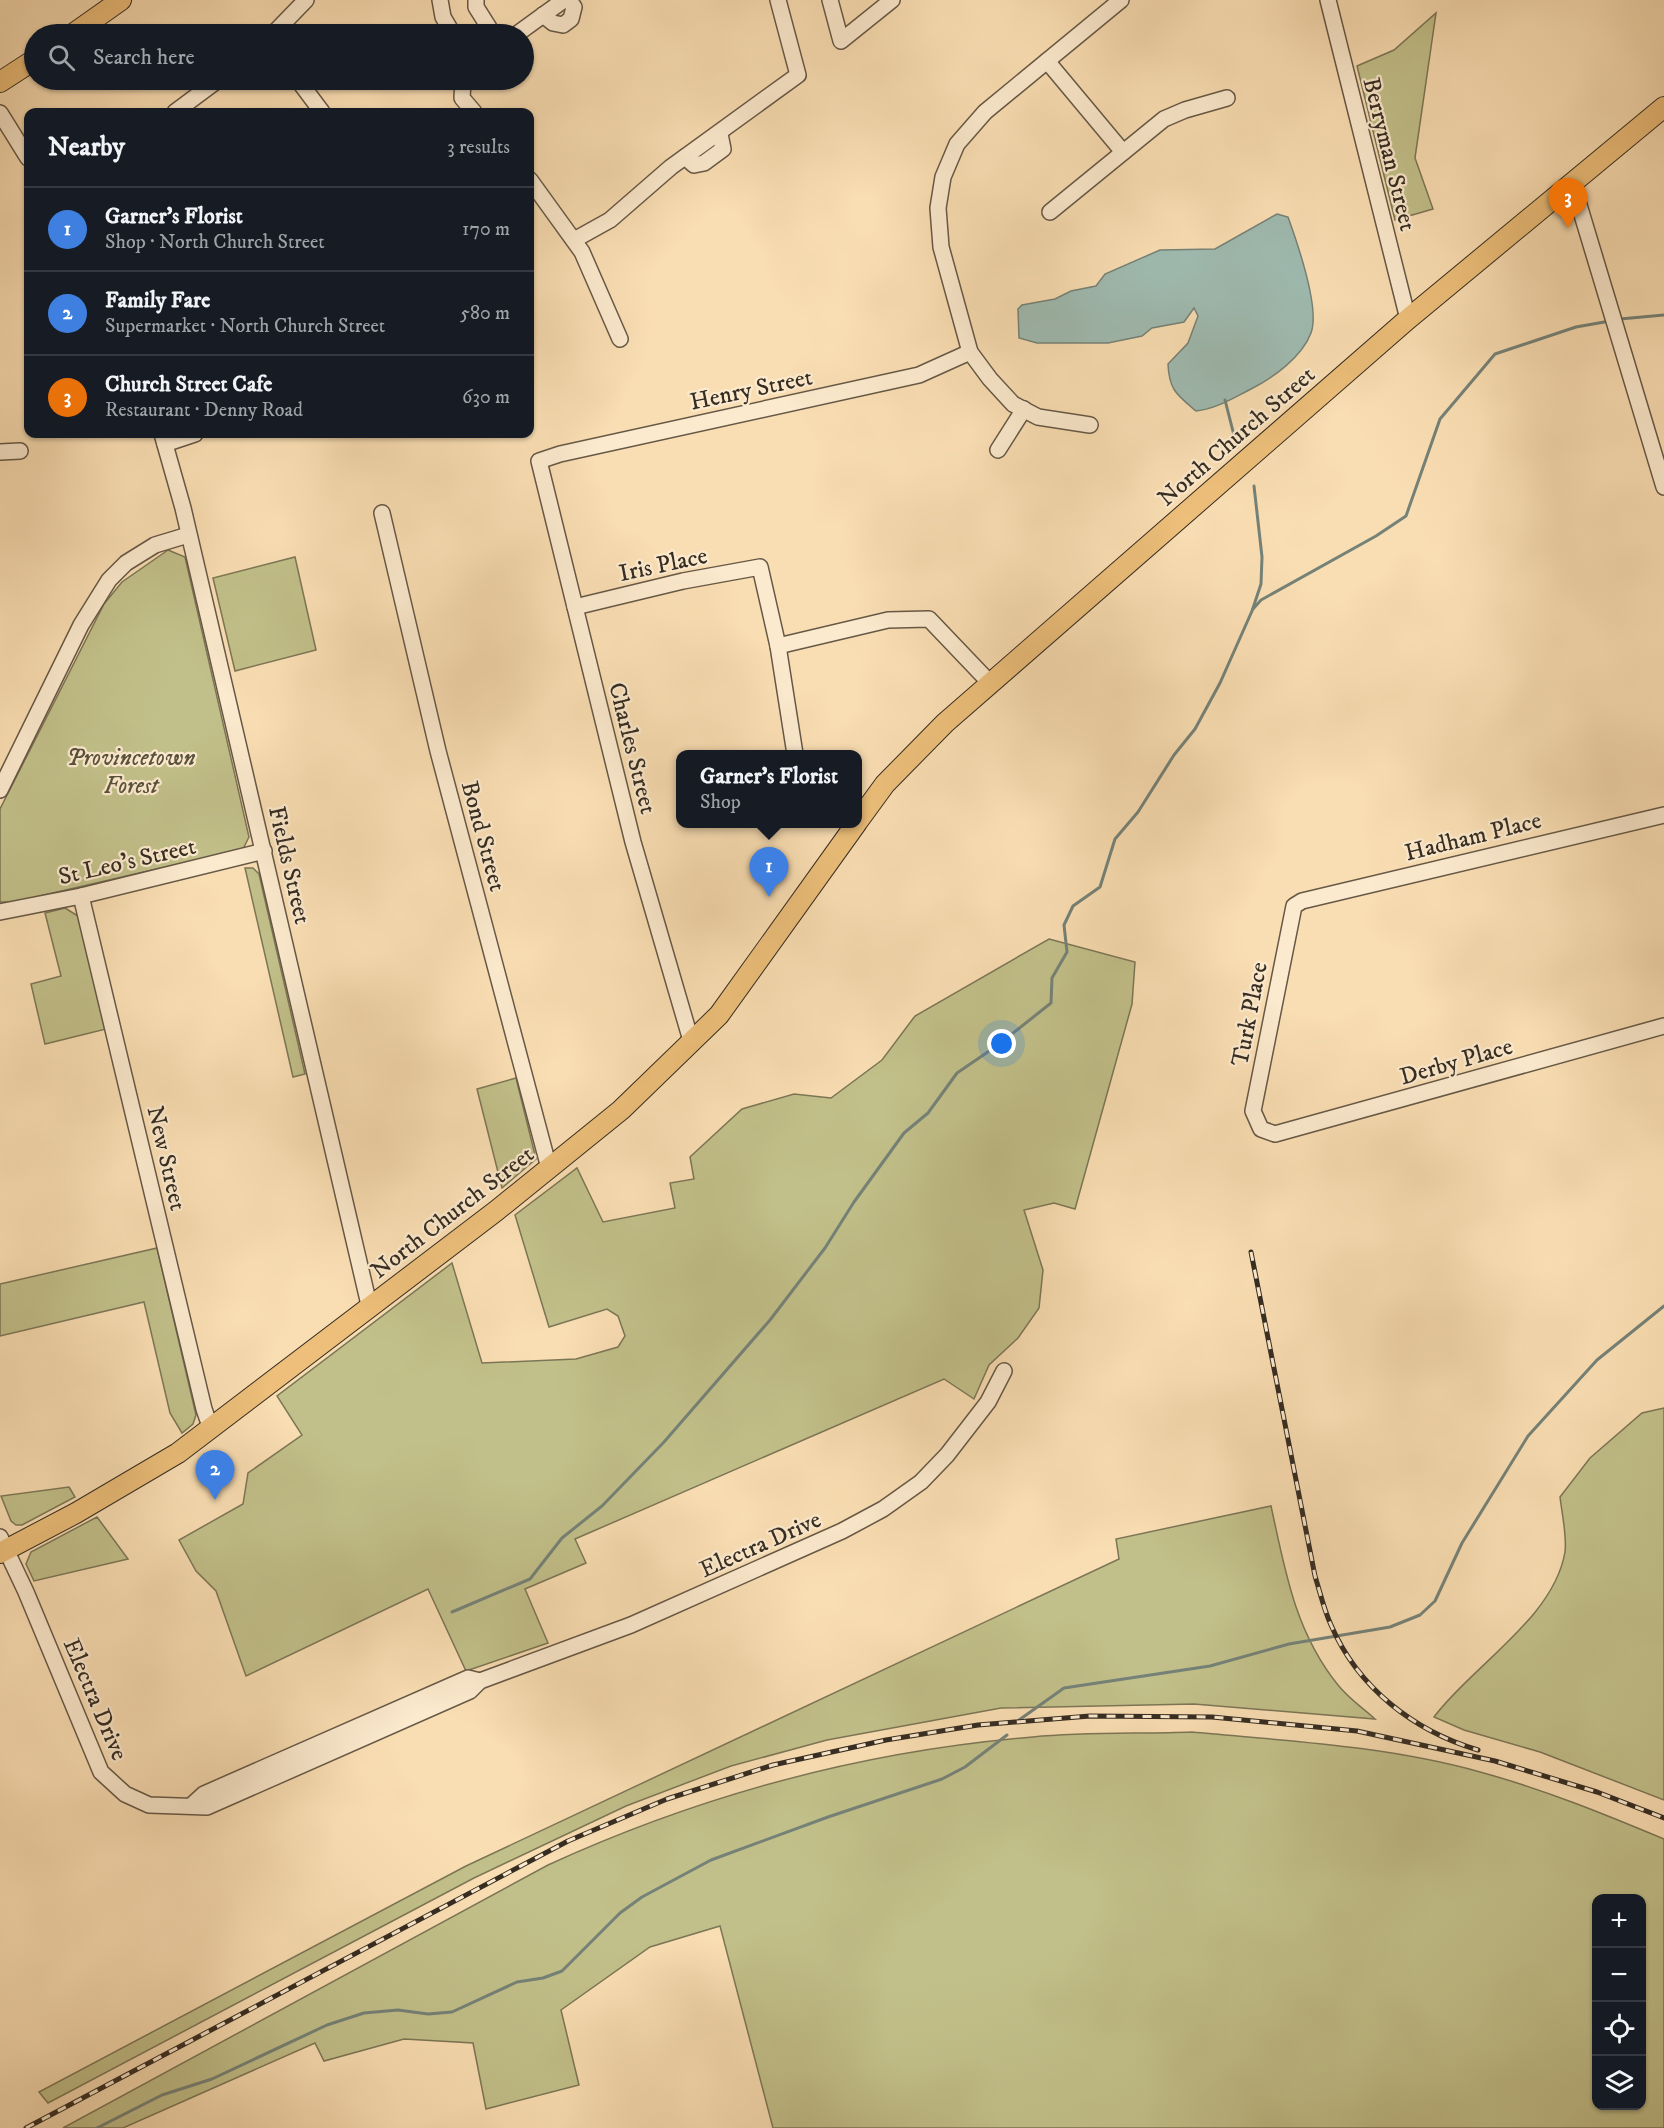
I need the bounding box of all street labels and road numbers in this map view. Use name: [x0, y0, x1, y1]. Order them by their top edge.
street label: Berryman Street: [1355, 74, 1423, 234]
street label: North Church Street: [1152, 360, 1322, 513]
street label: Henry Street: [687, 362, 816, 418]
street label: Iris Place: [616, 541, 710, 589]
street label: Charles Street: [601, 679, 663, 817]
street label: Bond Street: [454, 778, 512, 895]
street label: Fields Street: [261, 803, 317, 927]
street label: Hadham Place: [1402, 805, 1545, 868]
street label: St Leo's Street: [56, 832, 199, 892]
street label: Turk Place: [1225, 960, 1275, 1069]
street label: Derby Place: [1396, 1032, 1516, 1092]
street label: New Street: [139, 1103, 193, 1214]
street label: North Church Street: [365, 1140, 540, 1286]
street label: Electra Drive: [695, 1505, 826, 1585]
street label: Electra Drive: [56, 1634, 134, 1765]

